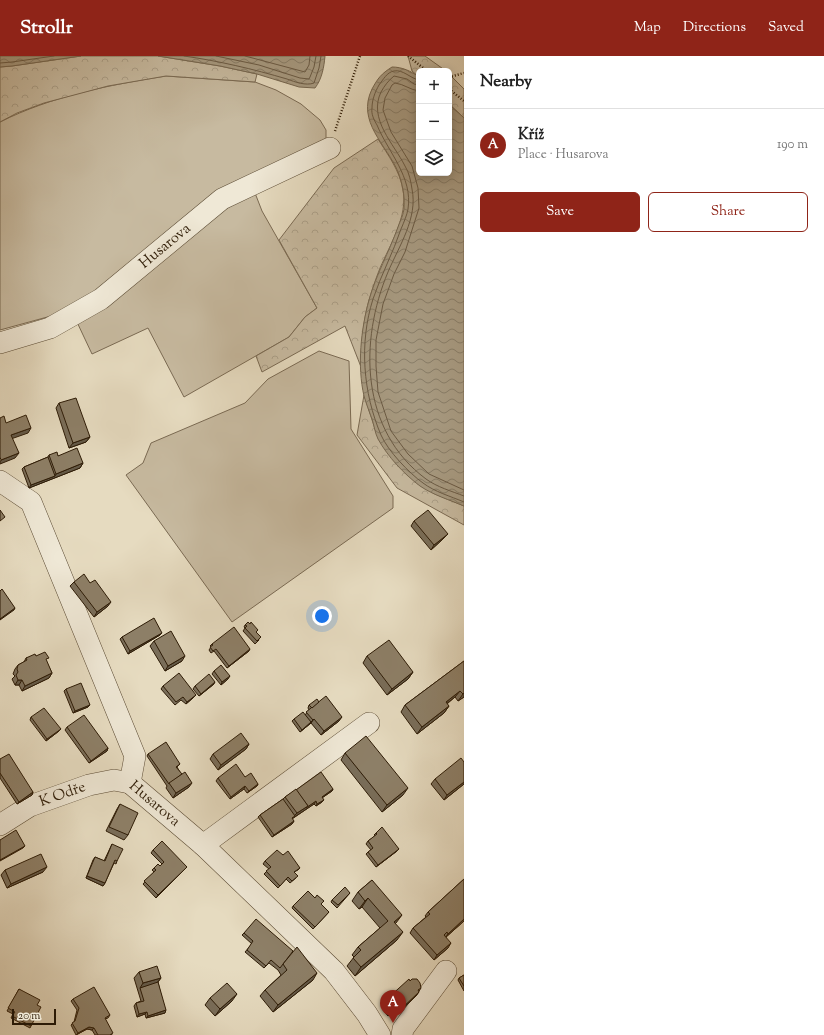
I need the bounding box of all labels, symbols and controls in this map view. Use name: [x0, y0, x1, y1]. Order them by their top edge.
text: Strollr: [20, 15, 73, 42]
text: Map: [634, 18, 661, 38]
text: Directions: [683, 18, 746, 38]
text: Saved: [768, 18, 804, 38]
map controls: [416, 68, 452, 176]
button: +: [416, 68, 452, 104]
text: Nearby: [480, 70, 532, 94]
button: −: [416, 104, 452, 140]
text: Kříž: [518, 125, 544, 146]
text: A: [488, 136, 498, 154]
text: 190 m: [777, 136, 808, 154]
button: layers: [416, 140, 452, 176]
text: Place · Husarova: [518, 146, 609, 164]
button: Save: [480, 192, 640, 232]
button: Share: [648, 192, 808, 232]
street label: Husarova: [135, 218, 195, 274]
your location: [312, 606, 332, 626]
street label: Husarova: [124, 776, 185, 832]
street label: K Odře: [36, 777, 89, 812]
pin: A: [380, 990, 406, 1023]
scale bar: [12, 1007, 56, 1026]
text: 20 m: [18, 1008, 40, 1024]

